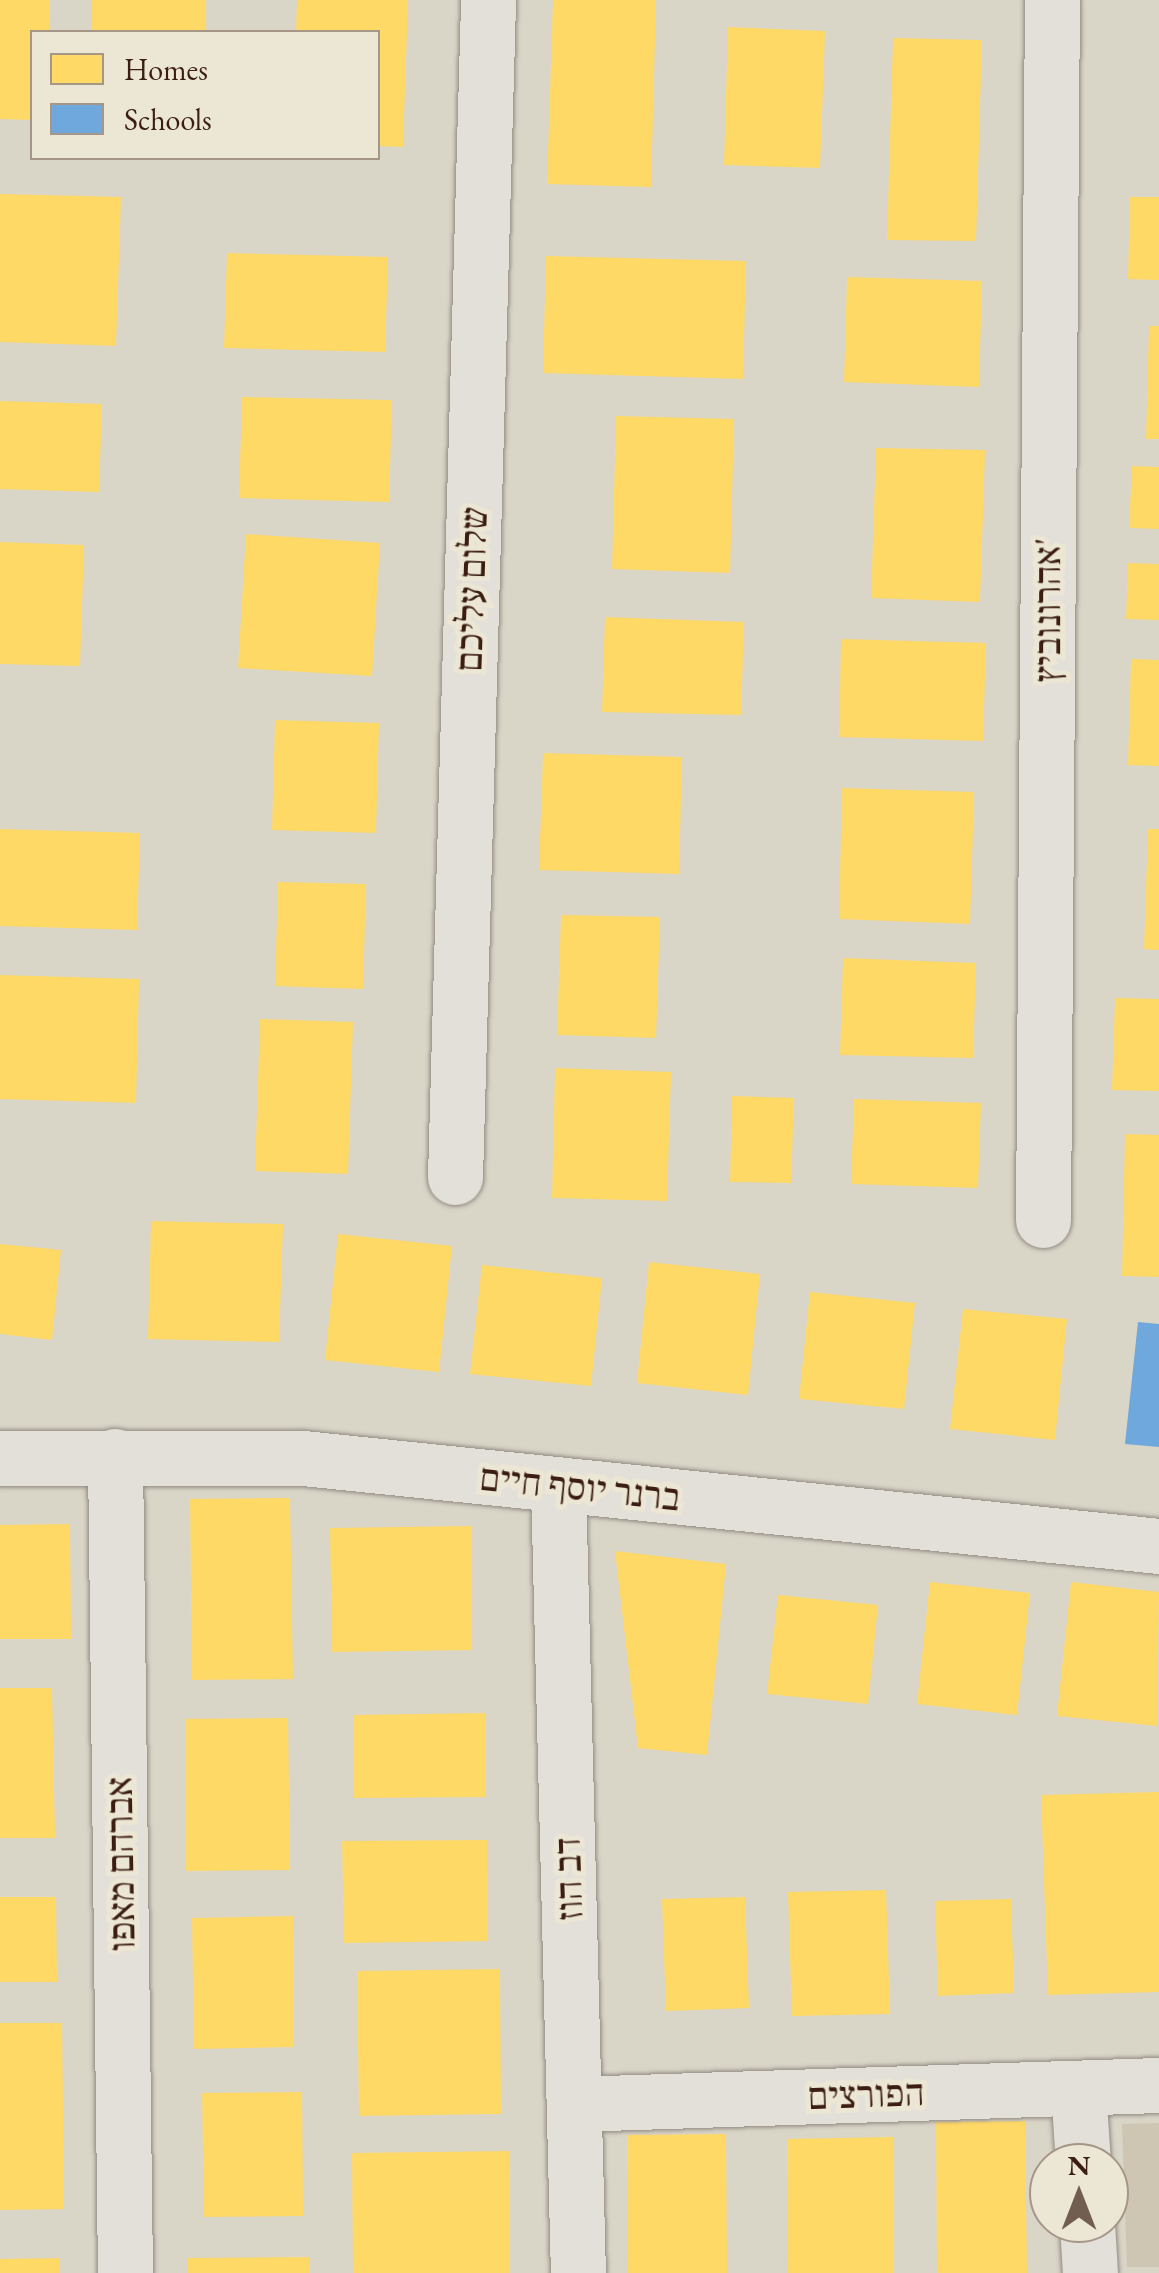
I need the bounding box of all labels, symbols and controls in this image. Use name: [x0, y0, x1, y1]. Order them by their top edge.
legend: [30, 30, 380, 160]
text: Homes: [124, 50, 208, 89]
text: Schools: [124, 100, 212, 139]
street label: שלום עליכם: [445, 506, 497, 672]
street label: אהרונוביץ': [1024, 538, 1070, 682]
street label: ברנר יוסף חיים: [477, 1454, 683, 1520]
street label: אברהם מאפו: [96, 1776, 144, 1952]
street label: דב הוז: [544, 1837, 592, 1921]
street label: הפורצים: [807, 2069, 925, 2119]
north arrow: [1029, 2143, 1129, 2243]
text: N: [1068, 2147, 1090, 2183]

